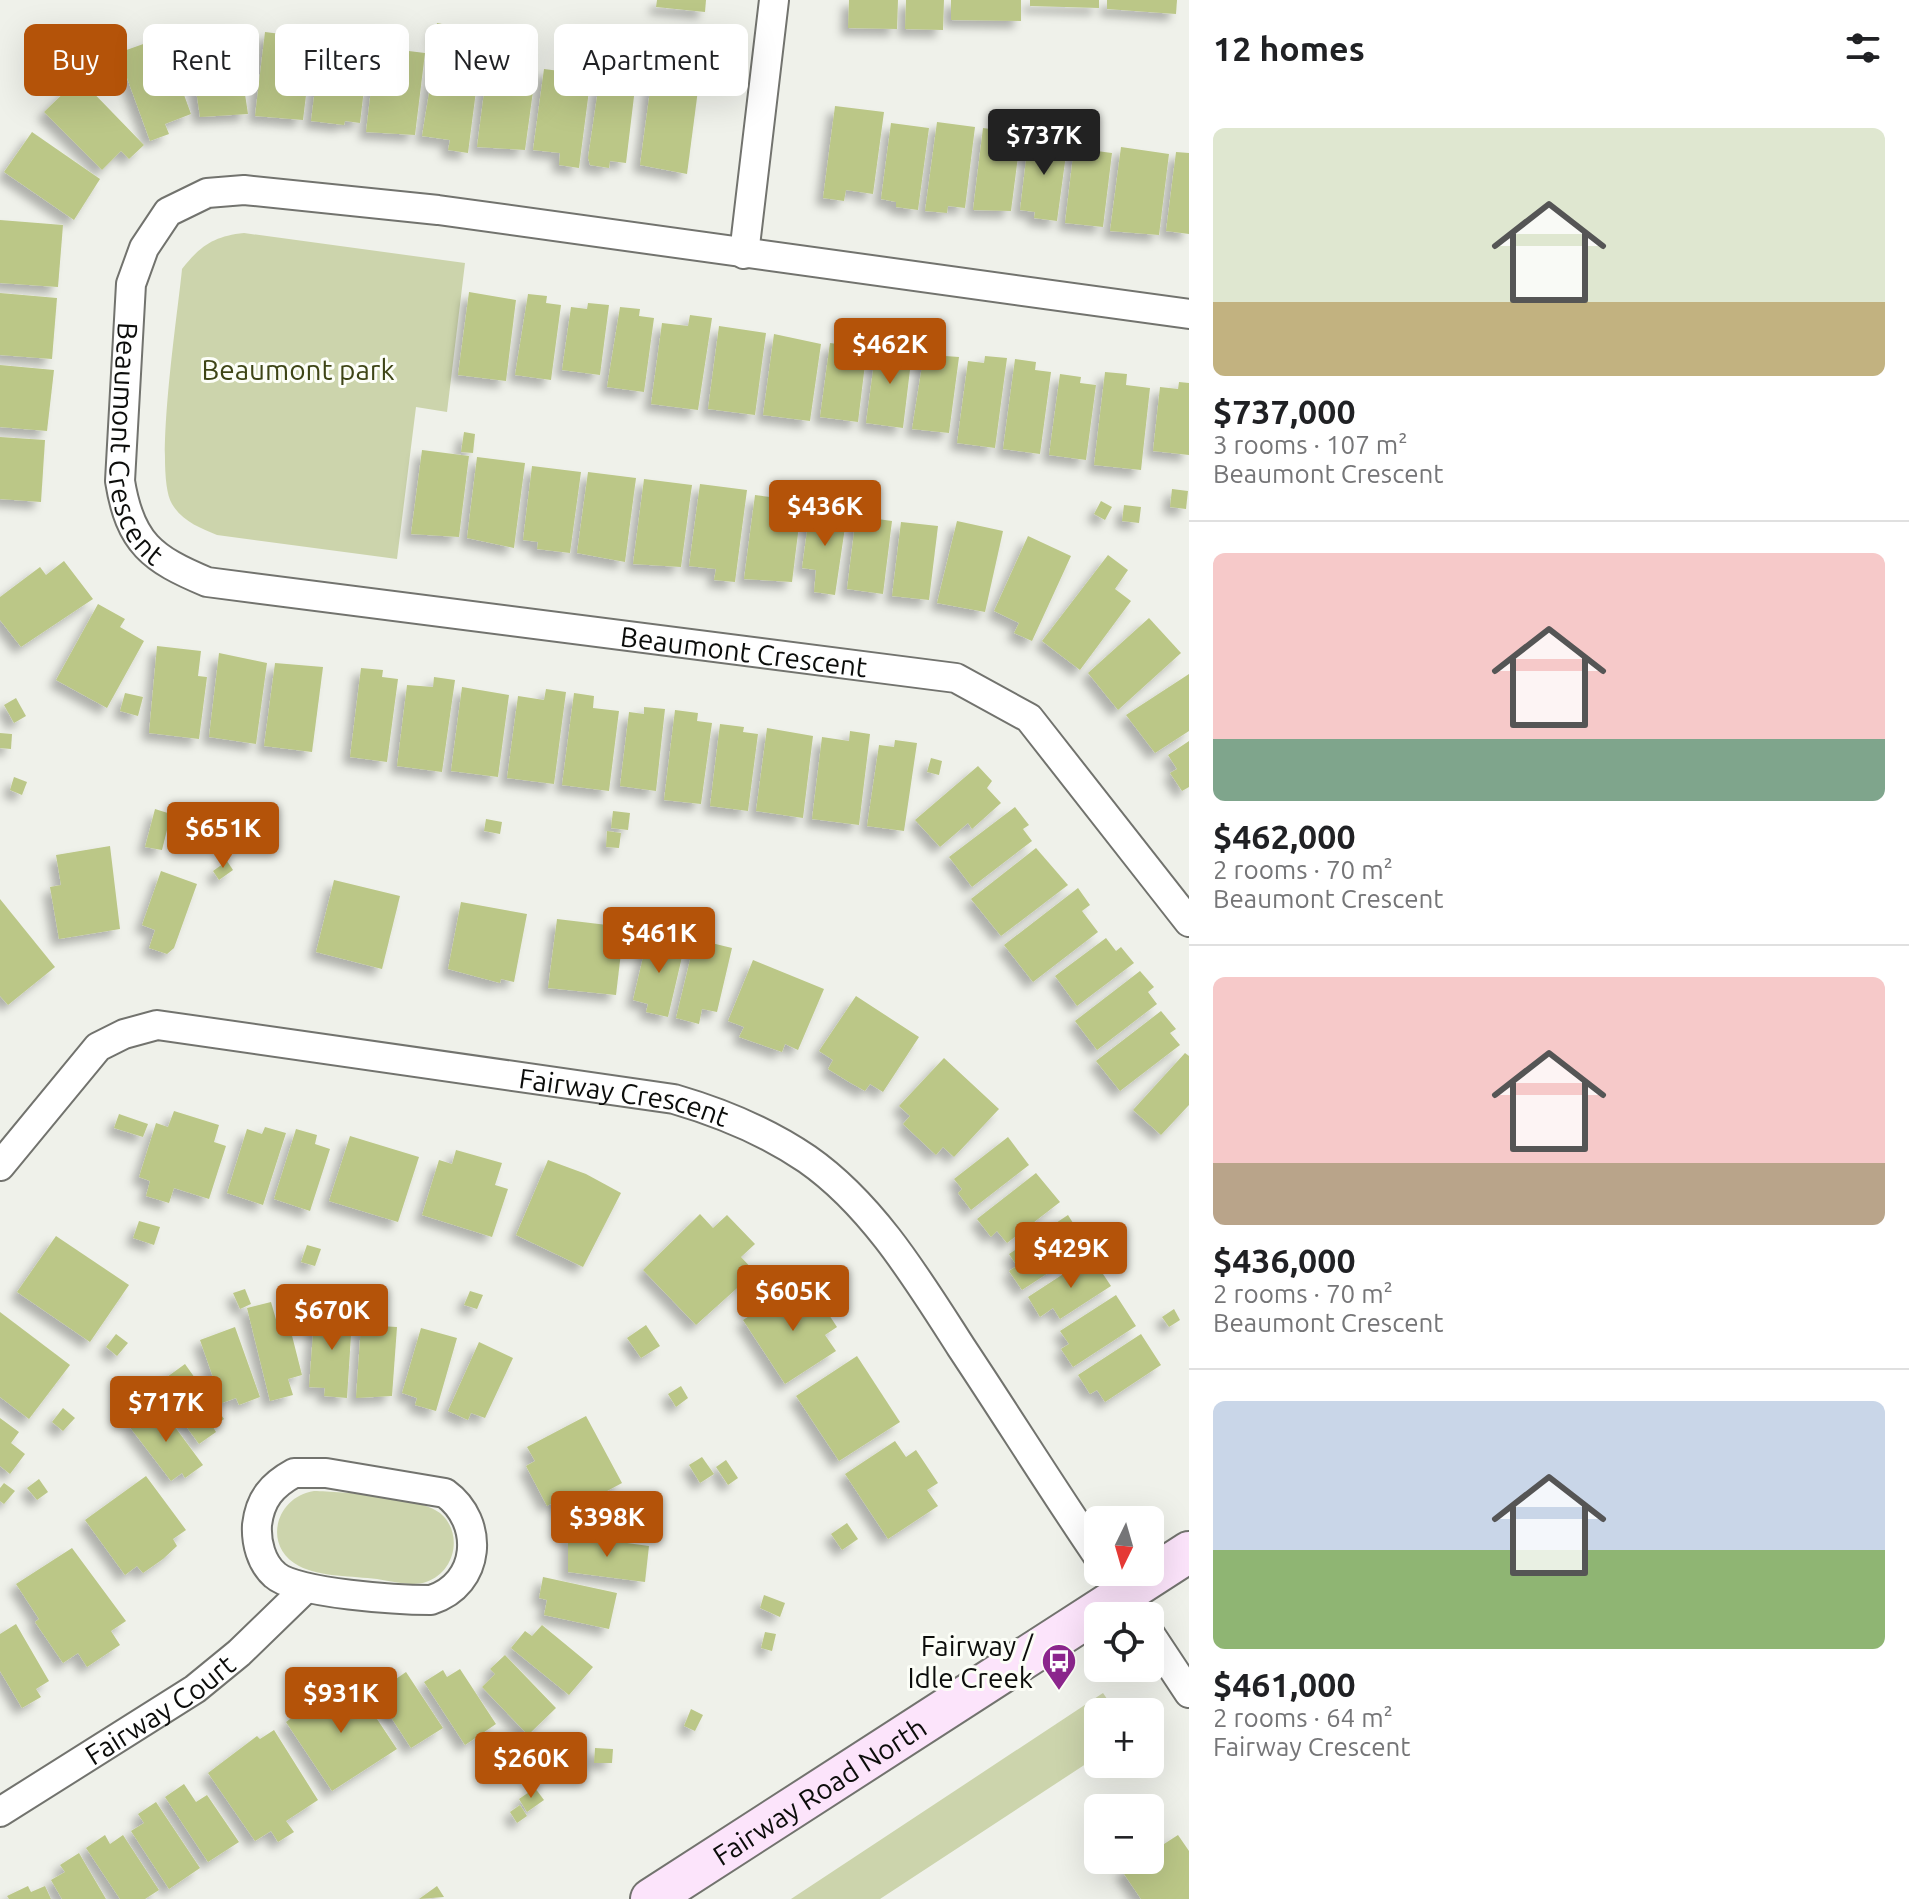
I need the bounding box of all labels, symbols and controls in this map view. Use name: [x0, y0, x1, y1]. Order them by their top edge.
chip: Buy: [24, 24, 127, 96]
chip: Rent: [143, 24, 259, 96]
chip: Filters: [275, 24, 409, 96]
chip: New: [425, 24, 538, 96]
chip: Apartment: [554, 24, 748, 96]
icon: filters: [1841, 26, 1885, 70]
text: 12 homes: [1213, 29, 1365, 67]
pin: $737K: [988, 109, 1100, 177]
text: $737K: [1006, 120, 1082, 149]
icon: home: [1477, 180, 1621, 324]
pin: $462K: [834, 318, 946, 386]
street label: Beaumont Crescent: [104, 322, 170, 570]
text: $462K: [852, 329, 928, 358]
park label: Beaumont park: [201, 354, 395, 385]
text: $737,000: [1213, 392, 1356, 430]
text: 3 rooms · 107 m²: [1213, 430, 1408, 459]
text: Beaumont Crescent: [1213, 459, 1444, 488]
pin: $436K: [769, 480, 881, 548]
text: $436K: [787, 491, 863, 520]
icon: home: [1477, 605, 1621, 749]
street label: Beaumont Crescent: [619, 620, 869, 682]
pin: $651K: [167, 802, 279, 870]
text: $651K: [185, 813, 261, 842]
text: $462,000: [1213, 817, 1356, 855]
text: 2 rooms · 70 m²: [1213, 855, 1393, 884]
text: Beaumont Crescent: [1213, 884, 1444, 913]
pin: $461K: [603, 907, 715, 975]
text: $461K: [621, 918, 697, 947]
icon: home: [1477, 1029, 1621, 1173]
street label: Fairway Crescent: [517, 1062, 733, 1132]
pin: $429K: [1015, 1222, 1127, 1290]
text: $429K: [1033, 1233, 1109, 1262]
text: $436,000: [1213, 1241, 1356, 1279]
pin: $605K: [737, 1265, 849, 1333]
text: $605K: [755, 1276, 831, 1305]
text: 2 rooms · 70 m²: [1213, 1279, 1393, 1308]
pin: $670K: [276, 1284, 388, 1352]
text: $670K: [294, 1295, 370, 1324]
text: Beaumont Crescent: [1213, 1308, 1444, 1337]
pin: $717K: [110, 1376, 222, 1444]
text: $717K: [128, 1387, 204, 1416]
icon: home: [1477, 1453, 1621, 1597]
pin: $398K: [551, 1491, 663, 1559]
text: $398K: [569, 1502, 645, 1531]
north arrow: [1084, 1506, 1164, 1586]
map controls: [1084, 1506, 1164, 1874]
button: locate: [1084, 1602, 1164, 1682]
place label: Fairway / Idle Creek: [907, 1630, 1034, 1693]
bus stop icon: Fairway / Idle Creek: [1040, 1642, 1078, 1692]
street label: Fairway Court: [79, 1648, 240, 1770]
text: $461,000: [1213, 1665, 1356, 1703]
pin: $931K: [285, 1667, 397, 1735]
text: $931K: [303, 1678, 379, 1707]
button: +: [1084, 1698, 1164, 1778]
text: 2 rooms · 64 m²: [1213, 1703, 1393, 1732]
street label: Fairway Road North: [707, 1711, 931, 1871]
pin: $260K: [475, 1732, 587, 1800]
text: Fairway Crescent: [1213, 1732, 1411, 1761]
text: $260K: [493, 1743, 569, 1772]
button: −: [1084, 1794, 1164, 1874]

